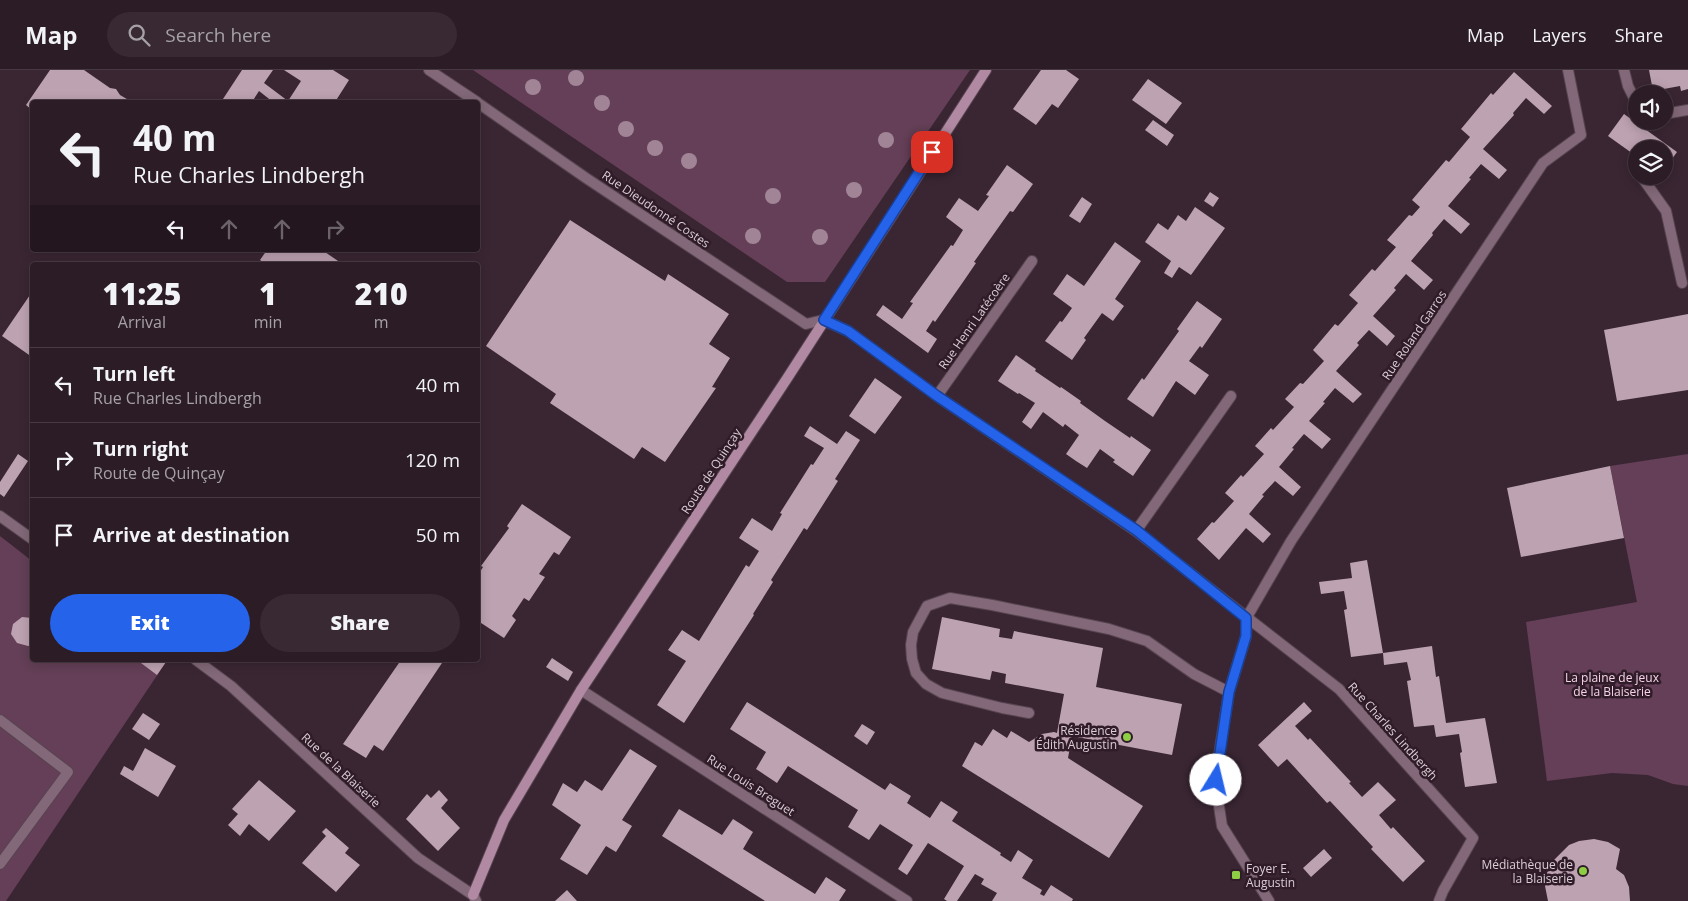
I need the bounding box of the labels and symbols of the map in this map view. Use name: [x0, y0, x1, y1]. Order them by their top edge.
pin: [911, 131, 953, 173]
street label: Rue Dieudonné Costes: [599, 166, 714, 252]
street label: Rue Henri Latécoère: [934, 269, 1014, 373]
street label: Rue Roland Garros: [1378, 287, 1451, 383]
street label: Route de Quinçay: [677, 424, 746, 517]
park label: La plaine de jeux de la Blaiserie: [1565, 669, 1660, 700]
street label: Rue Charles Lindbergh: [1344, 678, 1442, 784]
place label: Résidence Édith Augustin: [1036, 722, 1117, 753]
street label: Rue de la Blaiserie: [298, 729, 384, 811]
marker: Résidence Édith Augustin: [1121, 731, 1133, 743]
street label: Rue Louis Breguet: [704, 750, 798, 820]
position arrow: [1189, 753, 1241, 805]
place label: Médiathèque de la Blaiserie: [1481, 856, 1573, 887]
place label: Foyer E. Augustin: [1246, 860, 1295, 891]
marker: Médiathèque de la Blaiserie: [1577, 865, 1589, 877]
marker: Foyer E. Augustin: [1230, 869, 1242, 881]

